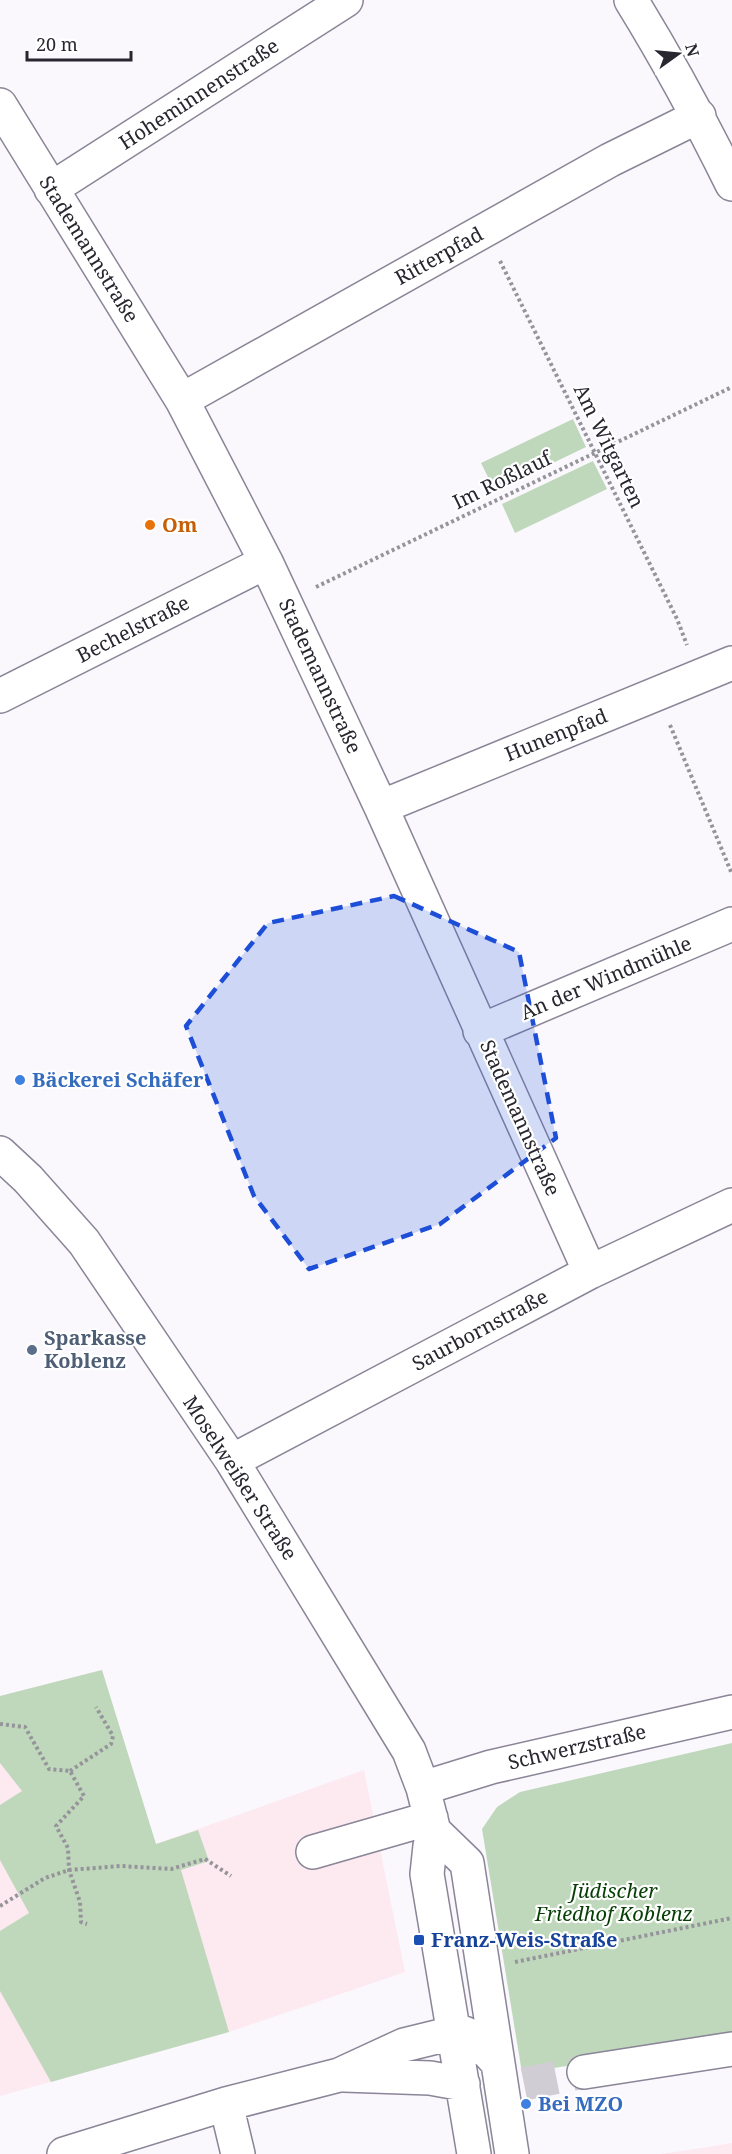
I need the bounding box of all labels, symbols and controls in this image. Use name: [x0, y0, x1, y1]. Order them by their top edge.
scale bar: [27, 24, 130, 62]
north arrow: [648, 24, 708, 84]
text: 20 m: [36, 32, 78, 56]
street label: Hoheminnenstraße: [114, 32, 284, 155]
text: N: [680, 41, 705, 59]
street label: Stademannstraße: [33, 170, 145, 327]
street label: Ritterpfad: [390, 220, 488, 291]
street label: Am Witgarten: [568, 379, 651, 512]
street label: Im Roßlauf: [448, 443, 557, 515]
place label: Om: [162, 511, 198, 538]
marker: Om: [143, 518, 157, 532]
street label: Bechelstraße: [72, 589, 194, 669]
street label: Stademannstraße: [273, 594, 368, 758]
street label: Hunenpfad: [501, 702, 611, 767]
street label: An der Windmühle: [516, 929, 696, 1026]
street label: Stademannstraße: [474, 1036, 567, 1200]
place label: Bäckerei Schäfer: [32, 1066, 204, 1093]
marker: Bäckerei Schäfer: [13, 1073, 27, 1087]
street label: Saurbornstraße: [407, 1282, 552, 1377]
place label: Sparkasse Koblenz: [44, 1324, 146, 1374]
marker: Sparkasse Koblenz: [25, 1343, 39, 1357]
street label: Moselweißer Straße: [177, 1390, 304, 1565]
street label: Schwerzstraße: [505, 1718, 649, 1776]
park label: Jüdischer Friedhof Koblenz: [534, 1877, 693, 1927]
place label: Franz-Weis-Straße: [431, 1926, 617, 1953]
marker: Franz-Weis-Straße: [412, 1933, 426, 1947]
place label: Bei MZO: [538, 2090, 623, 2117]
marker: Bei MZO: [519, 2097, 533, 2111]

